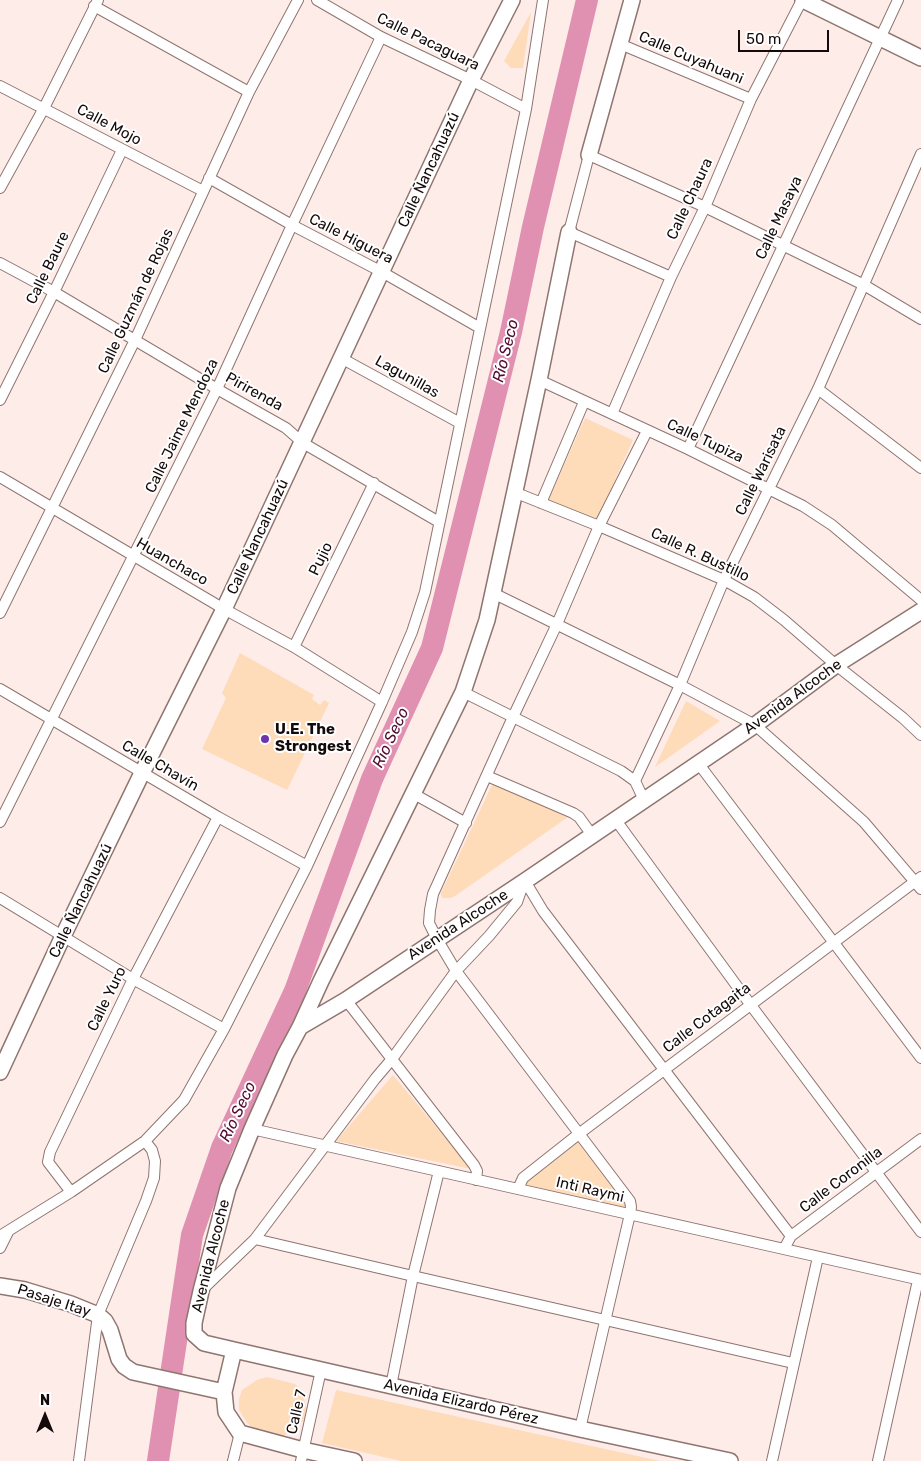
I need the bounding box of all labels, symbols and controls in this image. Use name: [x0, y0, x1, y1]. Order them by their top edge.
street label: Calle Pacaguara: [374, 9, 482, 75]
scale bar: [741, 20, 832, 52]
street label: Calle Cuyahuani: [636, 28, 746, 88]
text: 50 m: [746, 30, 781, 48]
street label: Calle Mojo: [74, 100, 144, 150]
street label: Calle Ñancahuazú: [394, 110, 464, 230]
street label: Calle Chaura: [663, 155, 717, 243]
street label: Calle Masaya: [752, 173, 806, 263]
street label: Calle Higuera: [306, 210, 396, 268]
street label: Calle Guzmán de Rojas: [94, 226, 178, 376]
street label: Calle Baure: [23, 229, 73, 307]
water label: Río Seco: [489, 317, 523, 385]
street label: Lagunillas: [372, 352, 442, 402]
street label: Calle Jaime Mendoza: [142, 356, 222, 496]
street label: Pirirenda: [222, 369, 286, 415]
street label: Calle Tupiza: [664, 415, 746, 467]
street label: Calle Warisata: [732, 423, 790, 519]
street label: Calle Ñancahuazú: [223, 477, 293, 597]
street label: Calle R. Bustillo: [648, 524, 752, 586]
street label: Huanchaco: [133, 534, 211, 590]
street label: Pujio: [305, 539, 337, 579]
street label: Avenida Alcoche: [741, 656, 845, 738]
water label: Río Seco: [369, 705, 413, 771]
place label: U.E. The Strongest: [275, 721, 351, 756]
marker: U.E. The Strongest: [259, 733, 271, 745]
street label: Calle Chavín: [118, 737, 202, 795]
street label: Calle Ñancahuazú: [45, 841, 117, 961]
street label: Avenida Alcoche: [404, 886, 512, 964]
street label: Calle Yuro: [84, 964, 130, 1034]
street label: Calle Cotagaita: [660, 979, 754, 1057]
water label: Río Seco: [216, 1079, 260, 1145]
street label: Calle Coronilla: [796, 1143, 886, 1217]
street label: Inti Raymi: [554, 1173, 626, 1207]
street label: Avenida Alcoche: [188, 1198, 234, 1314]
street label: Pasaje Itay: [15, 1281, 93, 1321]
street label: Avenida Elizardo Pérez: [382, 1375, 540, 1429]
street label: Calle 7: [283, 1388, 311, 1436]
north arrow: [20, 1391, 70, 1441]
text: N: [40, 1392, 50, 1409]

